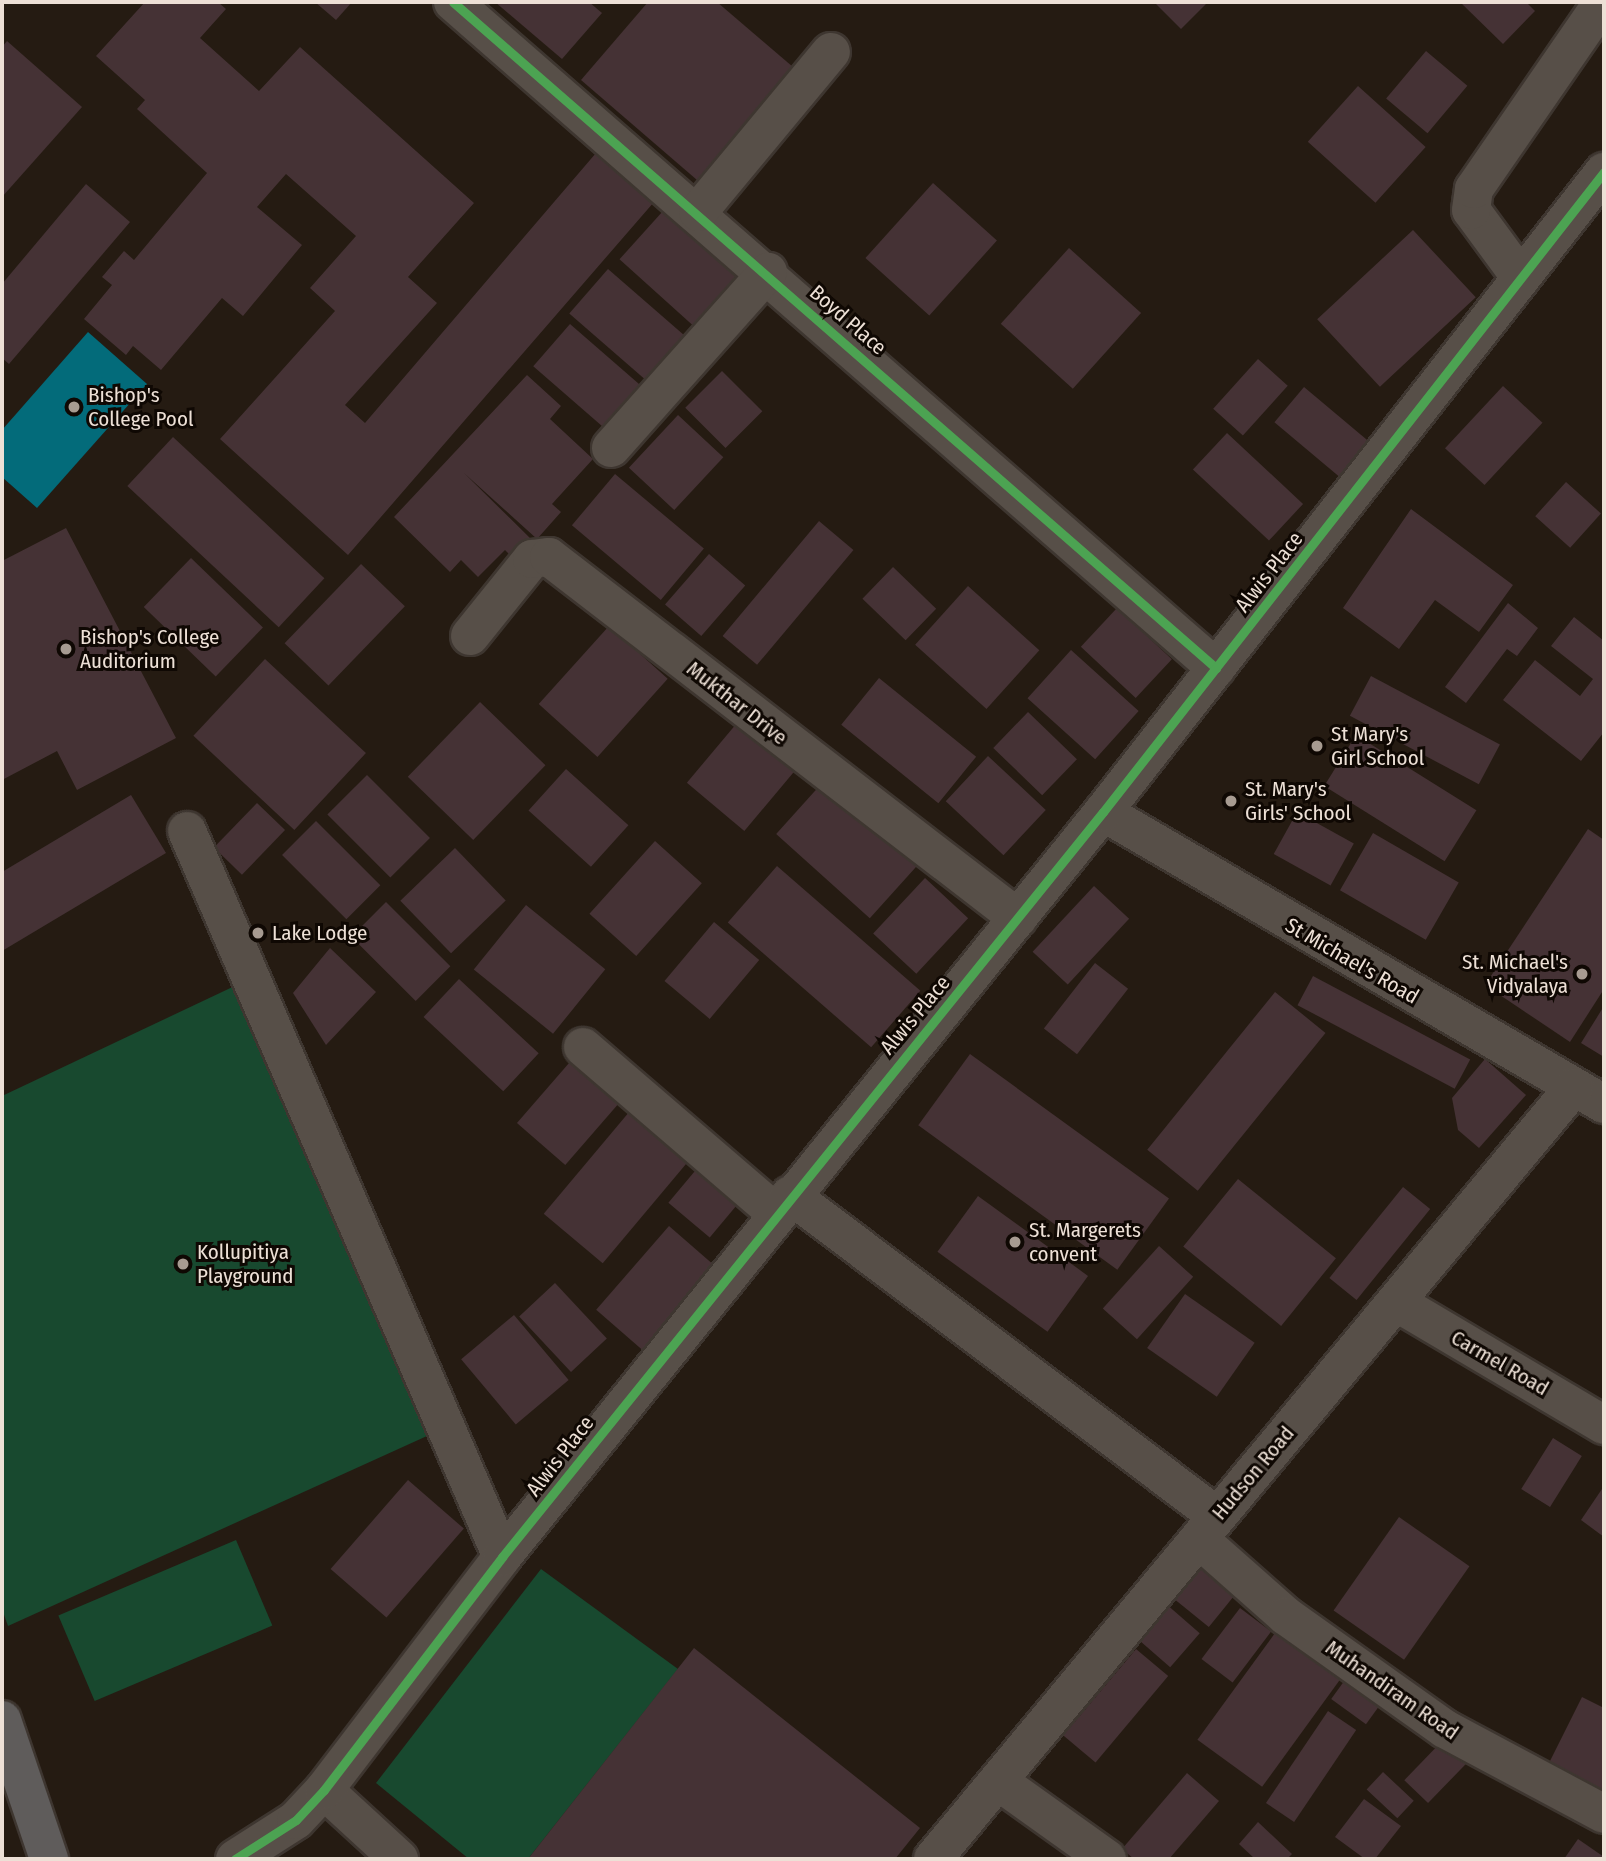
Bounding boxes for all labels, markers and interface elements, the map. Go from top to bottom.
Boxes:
street label: Boyd Place [804,280,892,360]
place label: Bishop's College Pool [88,382,193,432]
marker: Bishop's College Pool [66,399,82,415]
street label: Alwis Place [1230,527,1308,617]
place label: Bishop's College Auditorium [80,624,219,674]
marker: Bishop's College Auditorium [58,641,74,657]
street label: Mukthar Drive [682,656,792,750]
place label: St Mary's Girl School [1331,721,1424,771]
marker: St Mary's Girl School [1309,738,1325,754]
place label: St. Mary's Girls' School [1245,776,1351,826]
marker: St. Mary's Girls' School [1223,793,1239,809]
street label: St Michael's Road [1281,913,1423,1009]
place label: Lake Lodge [272,920,367,946]
marker: Lake Lodge [250,925,266,941]
place label: St. Michael's Vidyalaya [1462,949,1568,999]
marker: St. Michael's Vidyalaya [1574,966,1590,982]
street label: Alwis Place [875,971,955,1059]
place label: St. Margerets convent [1029,1217,1141,1267]
marker: St. Margerets convent [1007,1234,1023,1250]
place label: Kollupitiya Playground [197,1239,293,1289]
marker: Kollupitiya Playground [175,1256,191,1272]
street label: Carmel Road [1447,1325,1553,1401]
street label: Alwis Place [521,1411,599,1501]
street label: Hudson Road [1207,1421,1299,1525]
street label: Muhandiram Road [1321,1635,1463,1745]

